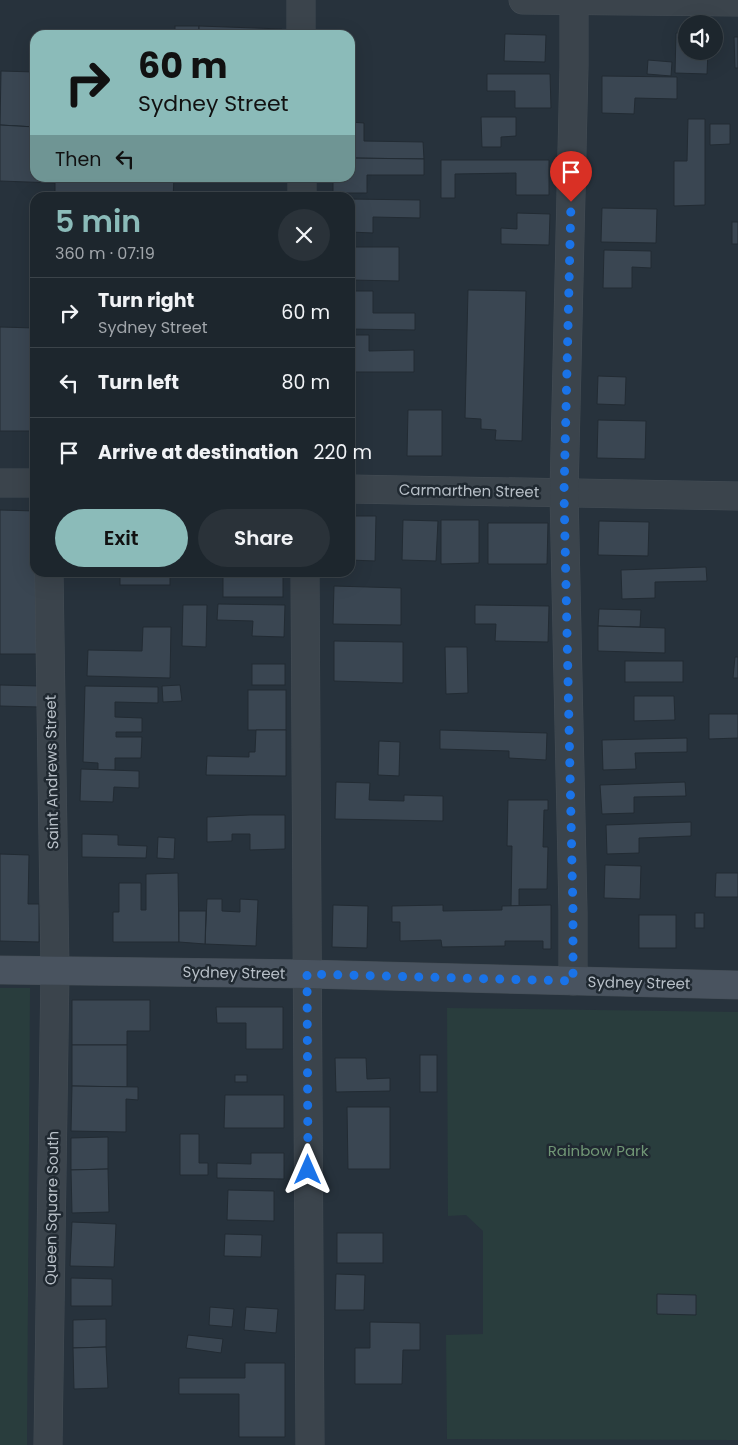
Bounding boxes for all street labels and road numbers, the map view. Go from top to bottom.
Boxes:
street label: Carmarthen Street [399,479,539,502]
street label: Saint Andrews Street [40,695,63,849]
street label: Sydney Street [182,961,286,984]
street label: Sydney Street [587,971,691,994]
street label: Queen Square South [40,1131,63,1285]

